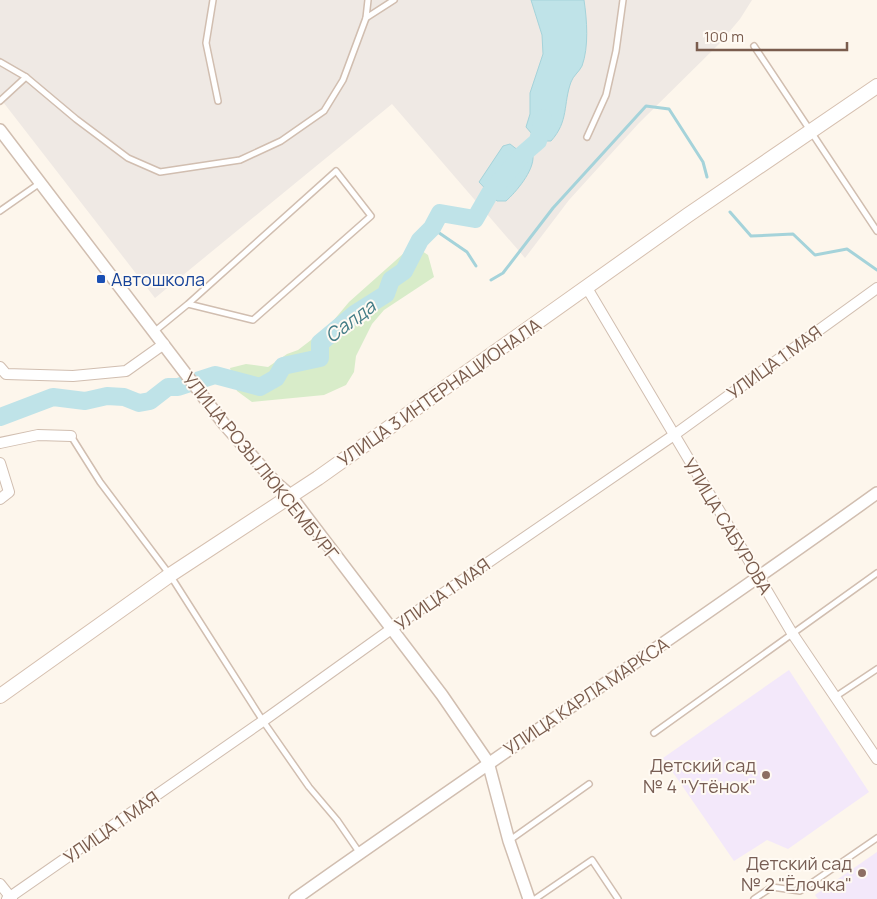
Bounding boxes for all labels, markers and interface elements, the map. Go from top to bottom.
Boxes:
scale bar [697,20,847,52]
text: 100 m [704,26,744,47]
place label: Автошкола [111,267,205,291]
marker: Автошкола [95,273,107,285]
water label: Салда [319,293,382,349]
street label: УЛИЦА 3 ИНТЕРНАЦИОНАЛА [333,312,546,472]
street label: УЛИЦА 1 МАЯ [722,320,826,404]
street label: УЛИЦА РОЗЫ ЛЮКСЕМБУРГ [178,367,345,565]
street label: УЛИЦА САБУРОВА [678,453,779,599]
street label: УЛИЦА 1 МАЯ [390,552,494,636]
street label: УЛИЦА КАРЛА МАРКСА [499,631,674,760]
place label: Детский сад № 4 "Утёнок" [643,753,756,798]
marker: Детский сад № 4 "Утёнок" [760,769,772,781]
street label: УЛИЦА 1 МАЯ [59,785,163,869]
place label: Детский сад № 2 "Ёлочка" [741,851,852,896]
marker: Детский сад № 2 "Ёлочка" [856,867,868,879]

